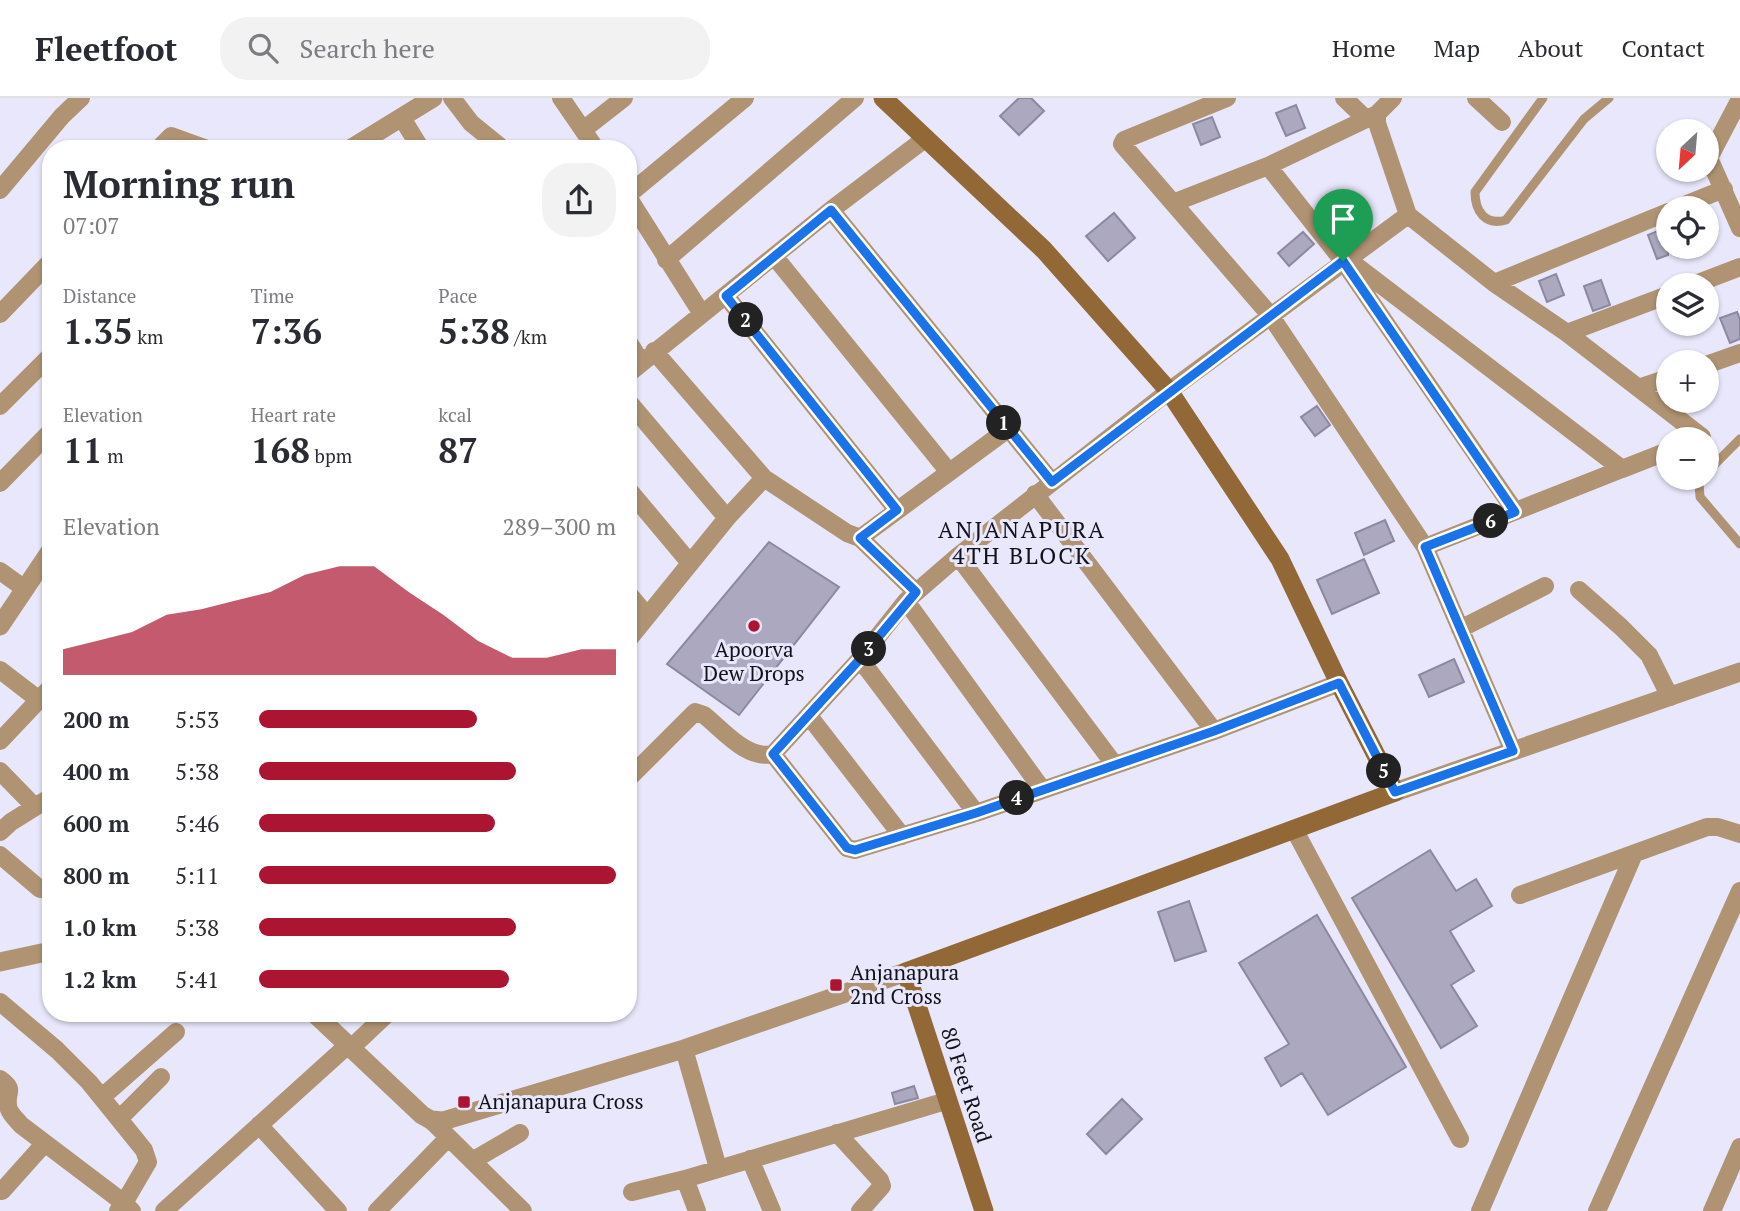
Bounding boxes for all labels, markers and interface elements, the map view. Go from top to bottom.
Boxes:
search box [220,17,710,80]
text: Fleetfoot [35,27,178,70]
icon: search [244,29,282,67]
text: Search here [300,31,435,65]
text: Home [1332,32,1396,64]
text: Map [1434,32,1480,64]
text: About [1518,32,1584,64]
text: Contact [1622,32,1705,64]
north arrow [1656,119,1718,182]
map controls [1656,119,1719,490]
text: Morning run [63,159,295,209]
button: share [542,163,616,237]
pin [1313,189,1373,261]
button: locate [1656,196,1719,259]
icon: arrive [1324,200,1362,238]
text: 07:07 [63,210,120,241]
button: layers [1656,273,1719,336]
text: Distance [63,283,136,308]
text: Time [251,283,294,308]
text: Pace [438,283,477,308]
pin: 2 [728,302,764,338]
text: 2 [740,307,751,332]
text: 1.35 [63,308,133,354]
text: 7:36 [251,308,322,354]
text: 5:38 [438,308,510,354]
text: km [133,324,164,349]
text: /km [510,324,547,349]
button: + [1656,350,1719,413]
text: Elevation [63,402,143,427]
text: Heart rate [251,402,336,427]
text: kcal [438,402,472,427]
pin: 1 [986,406,1021,440]
text: 1 [998,410,1009,435]
text: 11 [63,427,103,473]
text: 168 [251,427,310,473]
text: 87 [438,427,478,473]
button: − [1656,427,1719,490]
text: m [103,443,124,468]
text: bpm [310,443,352,468]
pin: 6 [1474,504,1508,538]
text: 6 [1485,508,1496,533]
text: Elevation [63,511,160,542]
text: 289–300 m [503,511,616,542]
district label: ANJANAPURA 4TH BLOCK [938,514,1106,571]
marker: Apoorva Dew Drops [746,618,762,634]
pin: 3 [852,632,886,666]
place label: Apoorva Dew Drops [703,635,805,687]
text: 3 [863,636,874,661]
text: 200 m [63,704,129,735]
text: 5:53 [175,704,219,735]
pin: 5 [1366,754,1402,788]
text: 400 m [63,756,129,787]
text: 5:38 [175,756,219,787]
text: 5 [1378,758,1389,783]
pin: 4 [1000,780,1034,816]
text: 4 [1011,785,1022,810]
text: 600 m [63,808,129,839]
text: 5:46 [175,808,219,839]
text: 800 m [63,860,129,891]
text: 5:11 [175,860,219,891]
text: 1.0 km [63,912,137,943]
text: 5:38 [175,912,219,943]
place label: Anjanapura 2nd Cross [850,958,960,1010]
text: 1.2 km [63,964,137,995]
text: 5:41 [175,964,219,995]
marker: Anjanapura 2nd Cross [828,977,844,993]
street label: 80 Feet Road [935,1023,999,1146]
place label: Anjanapura Cross [478,1087,644,1115]
marker: Anjanapura Cross [456,1094,472,1110]

